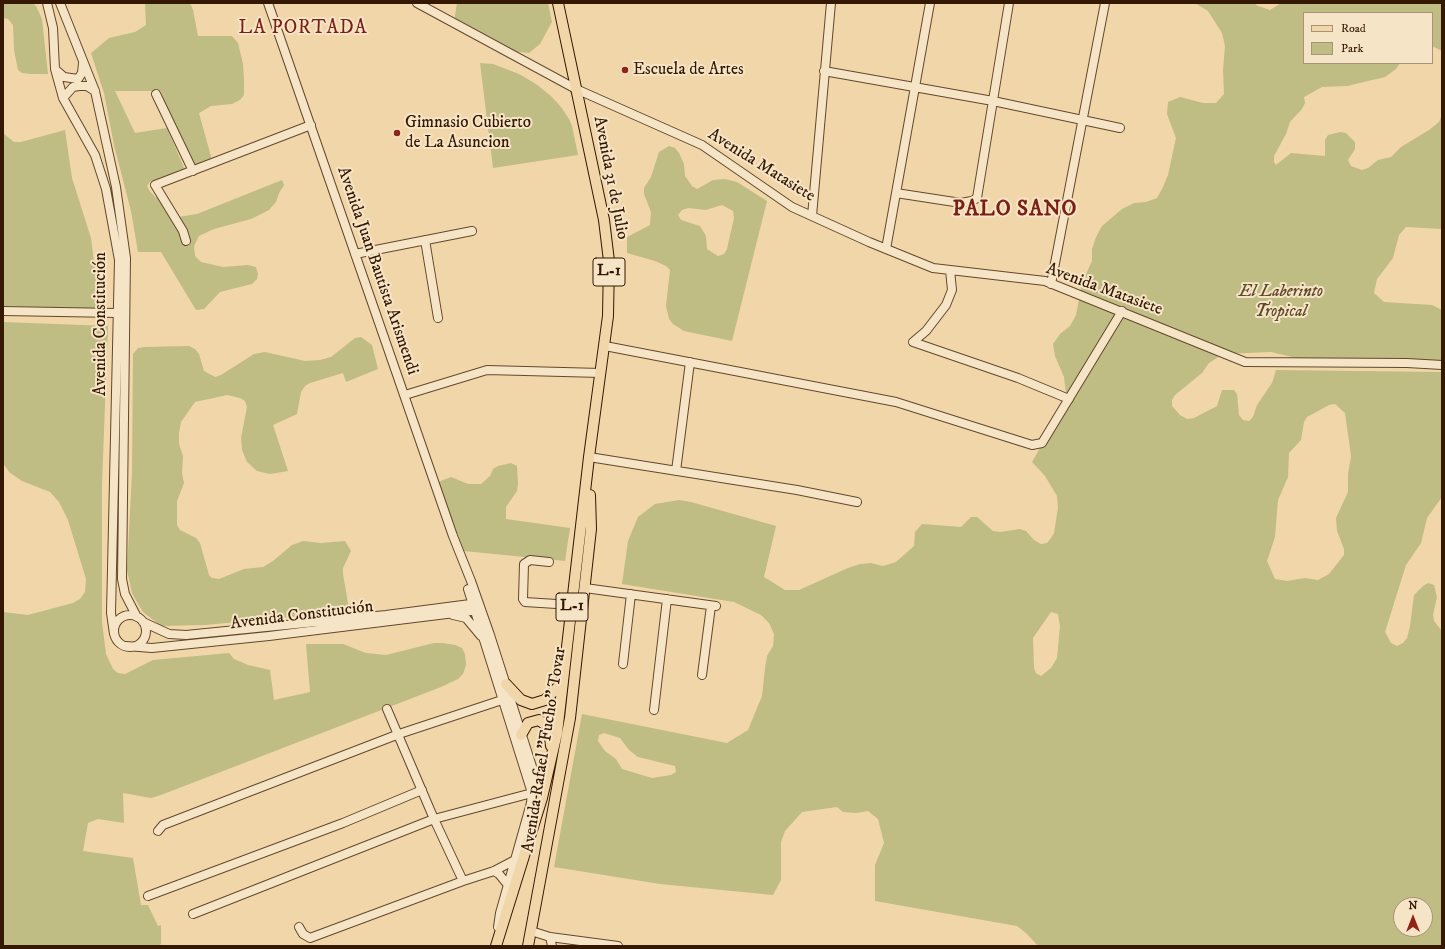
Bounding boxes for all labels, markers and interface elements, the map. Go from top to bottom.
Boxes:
legend [1303,12,1433,64]
district label: LA PORTADA [238,18,368,40]
text: Road [1341,21,1366,36]
text: Park [1341,41,1363,56]
place label: Escuela de Artes [633,60,744,80]
marker: Escuela de Artes [620,65,630,75]
place label: Gimnasio Cubierto de La Asuncion [405,113,531,153]
street label: Avenida 31 de Julio [588,115,632,241]
street label: Avenida Matasiete [704,125,818,207]
marker: Gimnasio Cubierto de La Asuncion [392,128,402,138]
street label: Avenida Juan Bautista Arismendi [332,164,422,378]
district label: PALO SANO [953,198,1077,224]
street label: Avenida Constitución [91,252,111,396]
road number: L-1 [593,258,625,286]
street label: Avenida Matasiete [1043,259,1165,321]
park label: El Laberinto Tropical [1239,282,1323,322]
road number: L-1 [556,593,588,621]
street label: Avenida Constitución [229,597,375,635]
street label: Avenida Rafael "Fucho" Tovar [519,646,571,854]
north arrow [1393,897,1433,937]
text: N [1408,899,1418,913]

